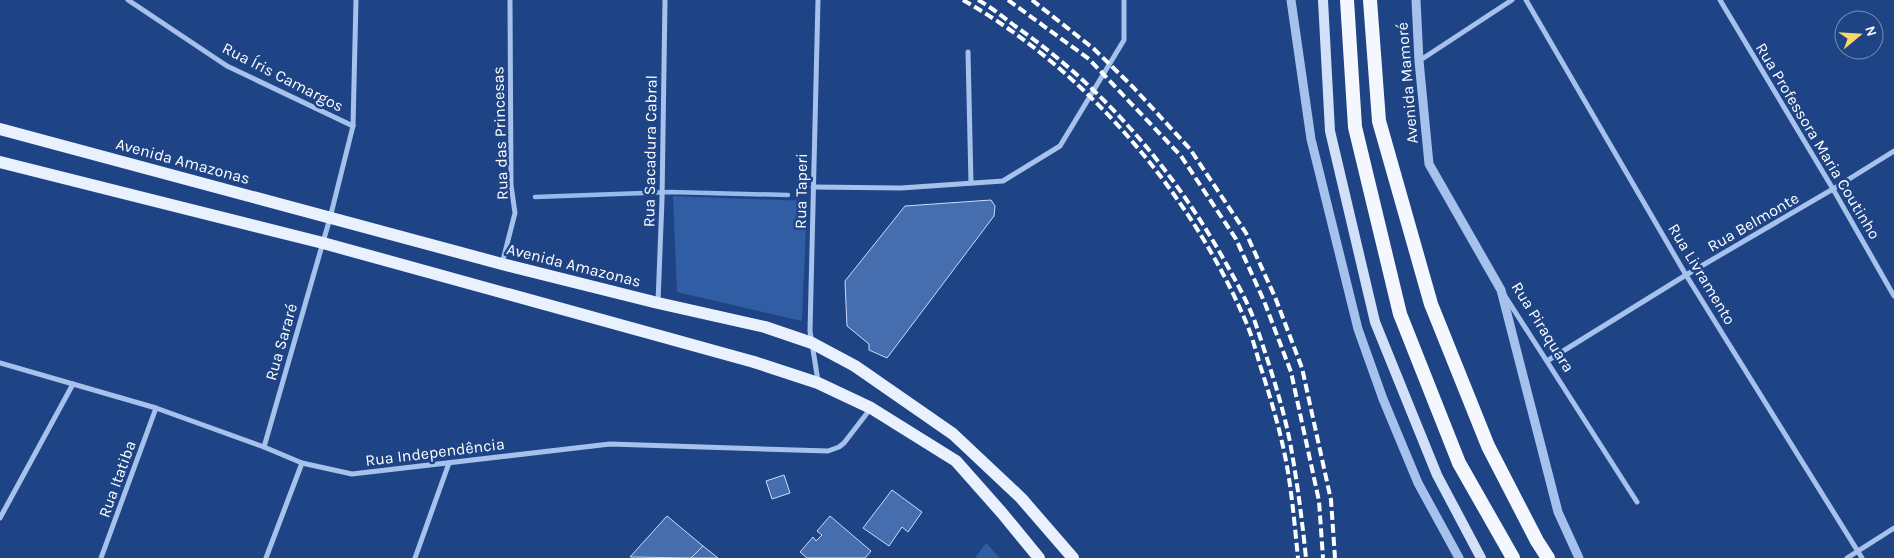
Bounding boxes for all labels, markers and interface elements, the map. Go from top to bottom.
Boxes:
north arrow [1834,10,1884,60]
street label: Avenida Mamoré [1392,22,1422,144]
text: N [1861,24,1881,39]
street label: Rua Íris Camargos [219,38,347,116]
street label: Rua Professora Maria Coutinho [1752,39,1884,243]
street label: Rua das Princesas [488,66,512,200]
street label: Rua Sacadura Cabral [639,75,661,227]
street label: Avenida Amazonas [114,134,252,188]
street label: Rua Taperi [791,153,811,229]
street label: Rua Belmonte [1704,188,1802,256]
street label: Rua Livramento [1664,220,1740,328]
street label: Avenida Amazonas [505,239,643,291]
street label: Rua Piraquara [1508,278,1578,376]
street label: Rua Sararé [261,301,301,383]
street label: Rua Independência [364,434,506,470]
street label: Rua Itatiba [94,438,140,520]

